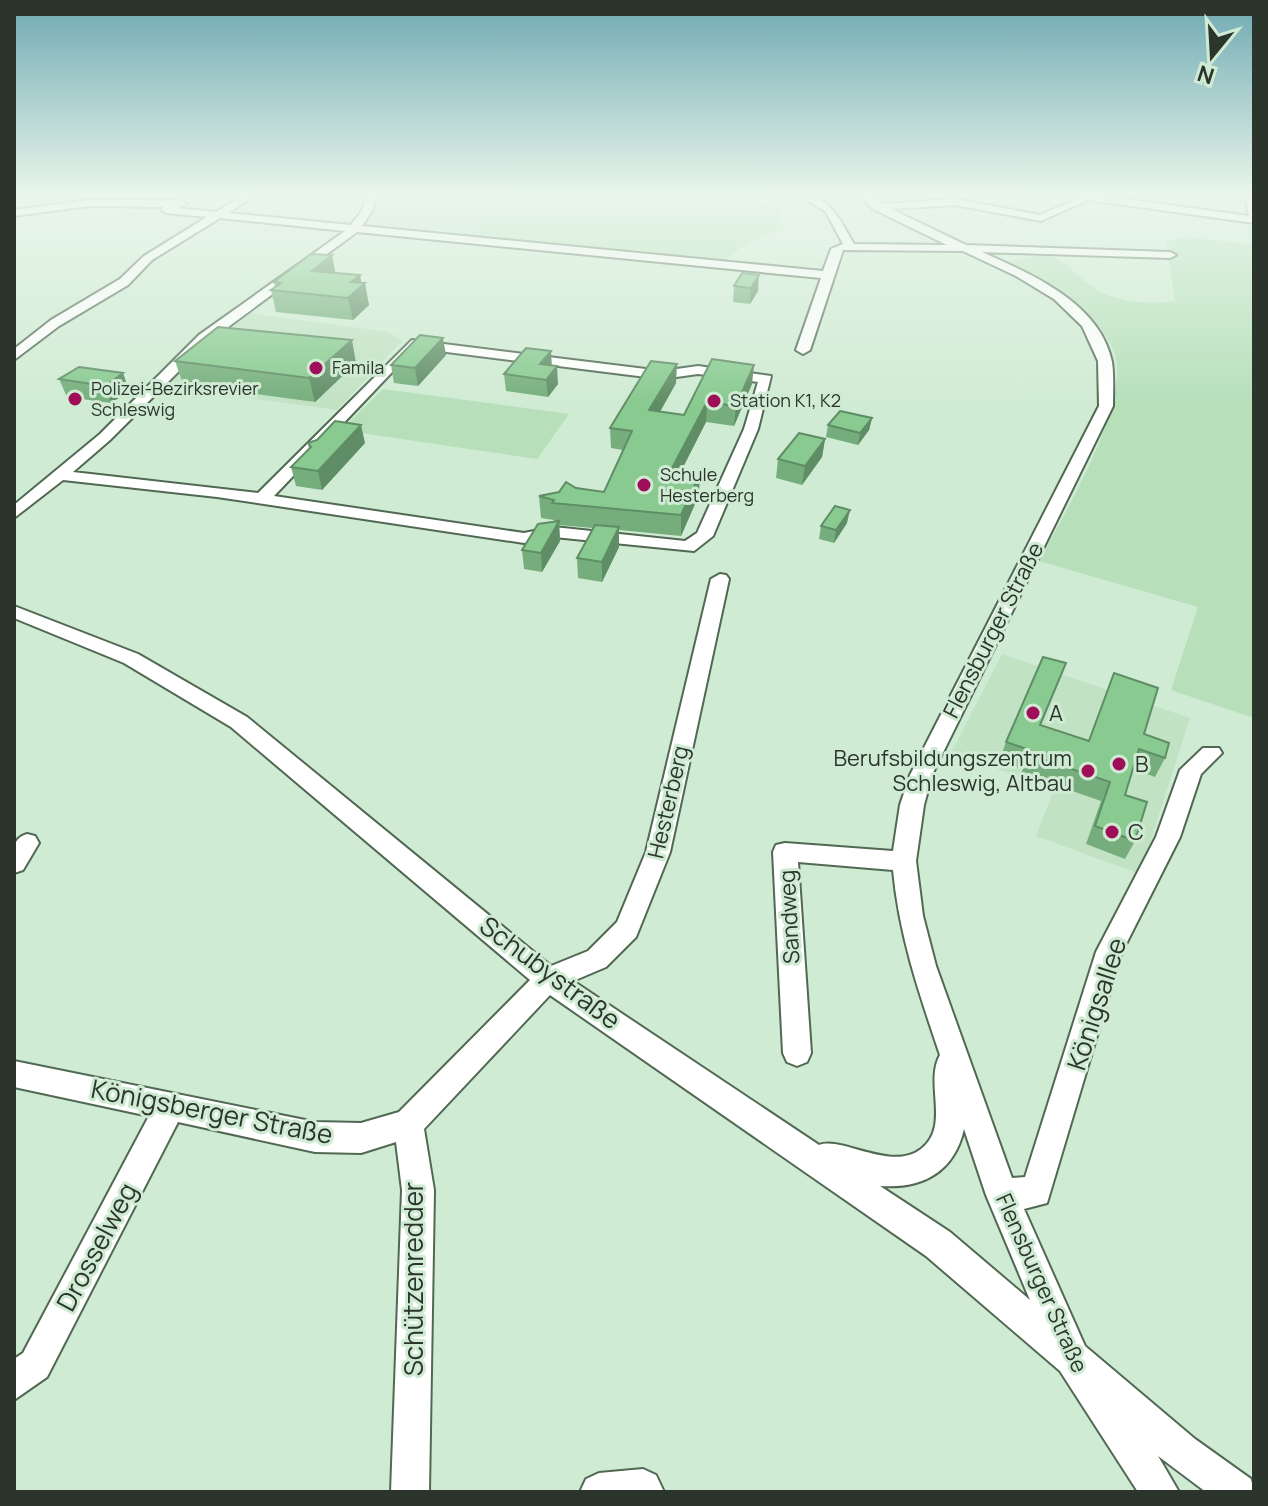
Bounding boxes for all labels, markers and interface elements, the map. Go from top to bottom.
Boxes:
north arrow [1172,16,1252,96]
text: N [1194,58,1218,92]
place label: Famila [332,355,384,379]
marker: Famila [307,359,325,377]
place label: Polizei-Bezirksrevier Schleswig [91,376,259,421]
place label: Station K1, K2 [730,388,841,412]
marker: Polizei-Bezirksrevier Schleswig [66,390,84,408]
marker: Station K1, K2 [705,392,723,410]
place label: Schule Hesterberg [660,462,754,507]
marker: Schule Hesterberg [635,476,653,494]
street label: Flensburger Straße [936,537,1050,723]
place label: A [1049,698,1063,728]
marker: A [1024,704,1042,722]
street label: Hesterberg [640,743,696,861]
place label: Berufsbildungszentrum Schleswig, Altbau [833,743,1072,798]
place label: B [1135,749,1149,779]
marker: B [1110,755,1128,773]
marker: Berufsbildungszentrum Schleswig, Altbau [1079,762,1097,780]
place label: C [1128,817,1144,847]
marker: C [1103,823,1121,841]
street label: Sandweg [772,869,806,965]
street label: Schubystraße [473,907,628,1037]
street label: Königsallee [1058,933,1134,1075]
street label: Königsberger Straße [88,1070,336,1152]
street label: Drosselweg [47,1176,145,1317]
street label: Schützenredder [395,1182,431,1376]
street label: Flensburger Straße [989,1189,1095,1378]

